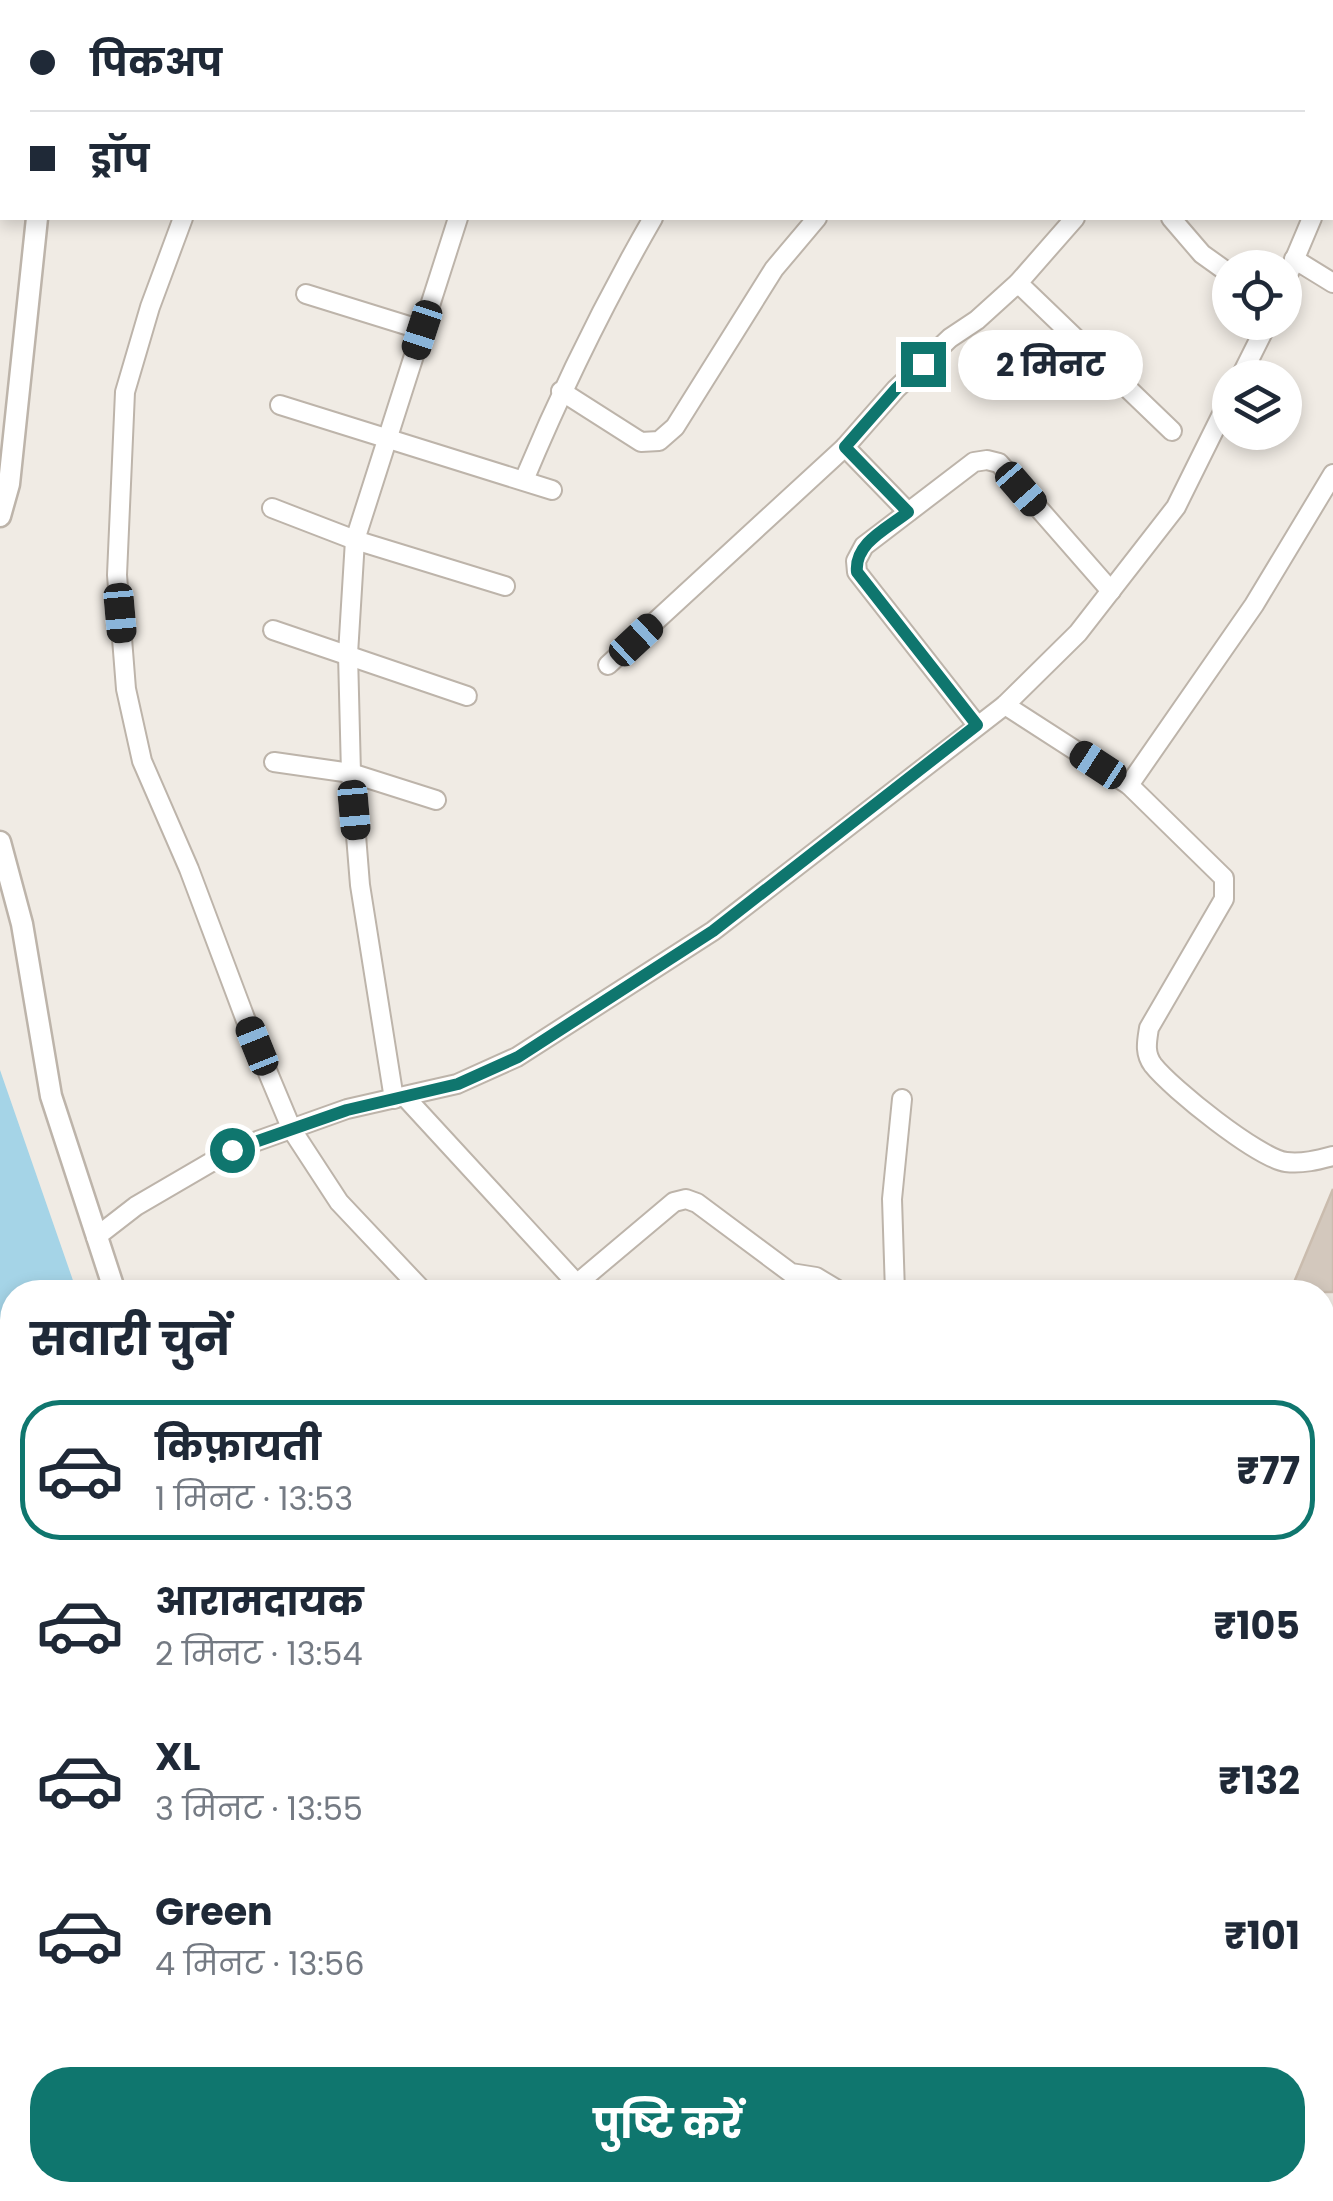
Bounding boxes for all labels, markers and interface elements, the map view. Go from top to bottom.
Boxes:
text: पिकअप [90,36,222,89]
text: ड्रॉप [90,132,149,185]
map controls [1212,250,1302,450]
button: locate [1212,250,1302,340]
car [398,297,446,363]
callout: 2 मिनट [958,329,1143,399]
route end [901,342,946,387]
text: 2 मिनट [996,342,1105,387]
button: layers [1212,360,1302,450]
car [990,457,1052,521]
car [102,582,138,644]
car [604,609,668,671]
car [1065,736,1131,794]
car [336,779,372,841]
car [232,1013,282,1079]
route start [210,1128,255,1173]
text: सवारी चुनें [30,1308,230,1371]
text: किफ़ायती [155,1420,321,1473]
icon: car [35,1425,125,1515]
text: ₹77 [1237,1444,1300,1497]
text: 1 मिनट · 13:53 [155,1476,353,1521]
text: आरामदायक [155,1575,364,1628]
icon: car [35,1580,125,1670]
text: ₹105 [1214,1599,1300,1652]
text: 2 मिनट · 13:54 [155,1631,363,1676]
text: XL [155,1730,200,1783]
icon: car [35,1735,125,1825]
text: ₹132 [1218,1754,1300,1807]
text: 3 मिनट · 13:55 [155,1786,363,1831]
text: Green [155,1885,273,1938]
icon: car [35,1890,125,1980]
text: ₹101 [1224,1909,1300,1962]
text: 4 मिनट · 13:56 [155,1941,364,1986]
button: पुष्टि करें [30,2067,1305,2182]

